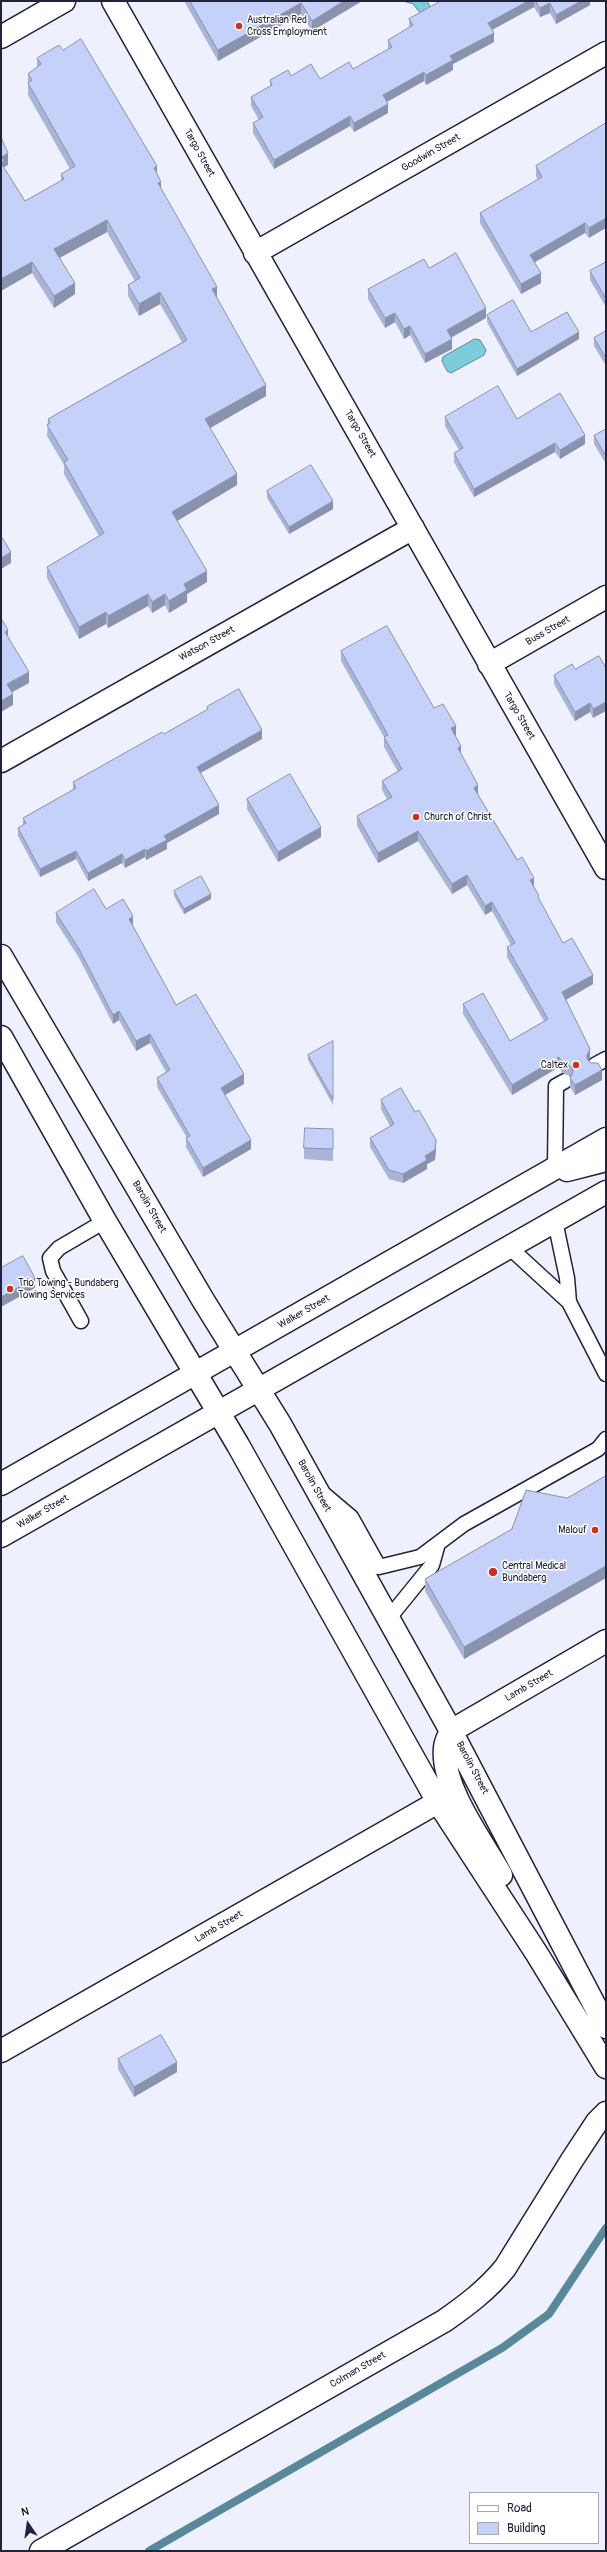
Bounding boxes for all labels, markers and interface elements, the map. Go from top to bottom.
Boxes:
place label: Australian Red Cross Employment [247,14,327,38]
marker: Australian Red Cross Employment [234,21,244,31]
street label: Targo Street [181,127,217,179]
street label: Goodwin Street [400,131,462,175]
street label: Targo Street [342,408,378,460]
street label: Buss Street [524,614,572,648]
street label: Watson Street [177,624,237,664]
street label: Targo Street [501,690,537,742]
place label: Church of Christ [424,811,492,823]
marker: Church of Christ [411,812,421,822]
place label: Caltex [541,1059,568,1071]
marker: Caltex [571,1060,581,1070]
street label: Barolin Street [129,1179,169,1235]
place label: Trio Towing - Bundaberg Towing Services [18,1277,119,1300]
marker: Trio Towing - Bundaberg Towing Services [5,1284,15,1294]
street label: Walker Street [276,1292,332,1332]
street label: Barolin Street [295,1458,333,1514]
street label: Walker Street [15,1492,71,1532]
place label: Malouf [558,1524,587,1536]
marker: Malouf [590,1525,600,1535]
place label: Central Medical Bundaberg [502,1560,566,1584]
marker: Central Medical Bundaberg [487,1566,499,1578]
street label: Lamb Street [503,1667,555,1705]
street label: Barolin Street [453,1740,491,1796]
street label: Lamb Street [193,1908,245,1946]
street label: Colman Street [328,2349,388,2391]
legend [469,2492,599,2544]
text: Road [507,2501,532,2516]
north arrow [8,2504,48,2544]
text: N [20,2505,30,2519]
text: Building [507,2521,546,2536]

